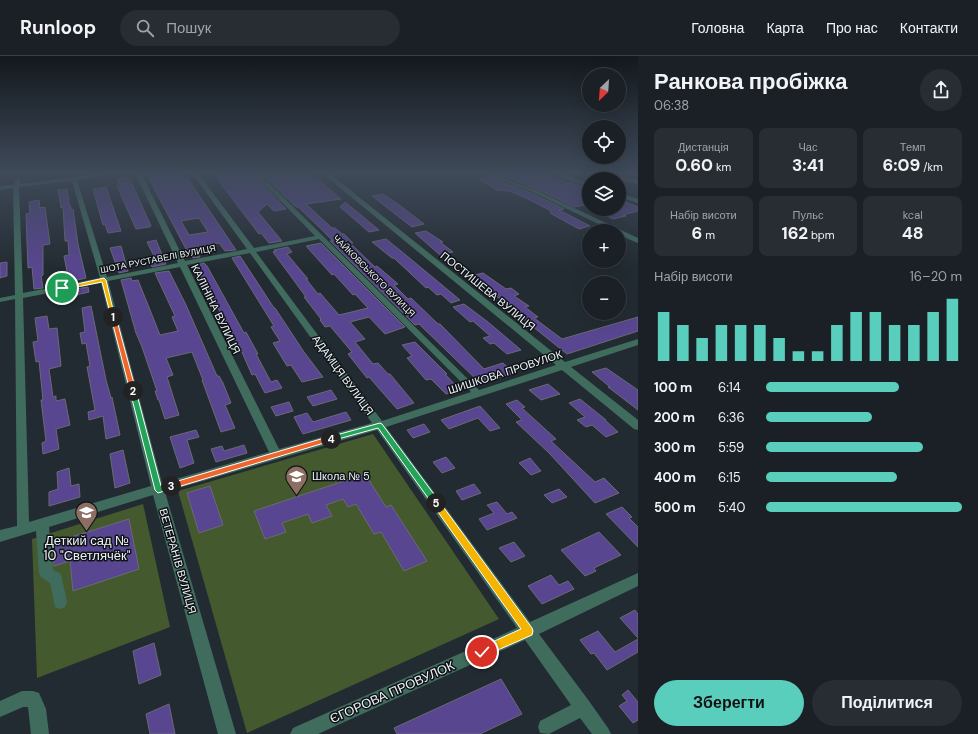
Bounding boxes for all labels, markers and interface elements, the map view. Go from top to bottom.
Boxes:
search box [120,10,400,46]
text: Runloop [20,15,96,40]
icon: search [134,17,156,39]
text: Пошук [166,18,211,38]
text: Головна [691,19,744,37]
text: Карта [766,19,804,37]
text: Про нас [826,19,878,37]
text: Контакти [900,19,958,37]
text: Ранкова пробіжка [654,67,847,96]
north arrow [582,68,626,112]
map controls [582,68,626,320]
button: share [920,69,962,111]
text: 06:38 [654,97,689,114]
button: locate [582,120,626,164]
text: Дистанція [678,140,729,154]
text: Час [799,140,817,154]
text: Темп [900,140,926,154]
text: 0.60 [675,154,713,176]
text: 3:41 [792,154,824,176]
text: 6:09 [882,154,920,176]
text: km [713,160,731,174]
text: /km [920,160,943,174]
button: layers [582,172,626,216]
text: Набір висоти [670,208,737,222]
text: Пульс [793,208,823,222]
text: kcal [903,208,923,222]
text: 6 [692,222,702,244]
text: 162 [781,222,808,244]
text: 48 [902,222,924,244]
button: + [582,224,626,268]
text: m [702,228,715,242]
text: bpm [808,228,835,242]
street label: ЧАЙКОВСЬКОГО ВУЛИЦЯ [330,232,418,320]
street label: ШОТА РУСТАВЕЛІ ВУЛИЦЯ [99,242,217,276]
street label: ПОСТИШЕВА ВУЛИЦЯ [438,248,538,334]
street label: КАЛІНІНА ВУЛИЦЯ [188,262,244,356]
text: Набір висоти [654,268,733,285]
text: 16–20 m [910,268,962,285]
pin [45,271,79,305]
button: − [582,276,626,320]
icon: arrive [51,277,73,299]
pin: 1 [103,307,123,327]
text: 1 [111,310,115,324]
street label: АДАМЦЯ ВУЛИЦЯ [309,332,377,418]
street label: ШИШКОВА ПРОВУЛОК [446,347,565,397]
text: 100 m [654,379,692,396]
text: 6:14 [718,379,741,396]
pin: 2 [123,381,143,401]
text: 2 [130,384,136,398]
text: 200 m [654,409,695,426]
text: 6:36 [718,409,745,426]
pin: 4 [321,429,341,449]
text: 4 [327,432,335,446]
text: 300 m [654,439,695,456]
text: 5:59 [718,439,744,456]
school or university icon: Школа № 5 [284,463,310,496]
place label: Школа № 5 [312,469,370,483]
text: 400 m [654,469,696,486]
text: 6:15 [718,469,741,486]
pin: 3 [161,476,181,496]
text: 3 [168,479,174,493]
pin: 5 [426,493,446,513]
text: 5 [433,496,439,510]
school or university icon: Деткий сад № 10 "Светлячёк" [74,499,100,532]
text: 500 m [654,499,696,516]
text: 5:40 [718,499,745,516]
street label: ВЕТЕРАНІВ ВУЛИЦЯ [156,507,200,615]
place label: Деткий сад № 10 "Светлячёк" [44,532,131,564]
pin [465,635,499,669]
icon: check [471,641,493,663]
street label: ЄГОРОВА ПРОВУЛОК [327,657,457,727]
button: Зберегти [654,680,804,726]
button: Поділитися [812,680,962,726]

